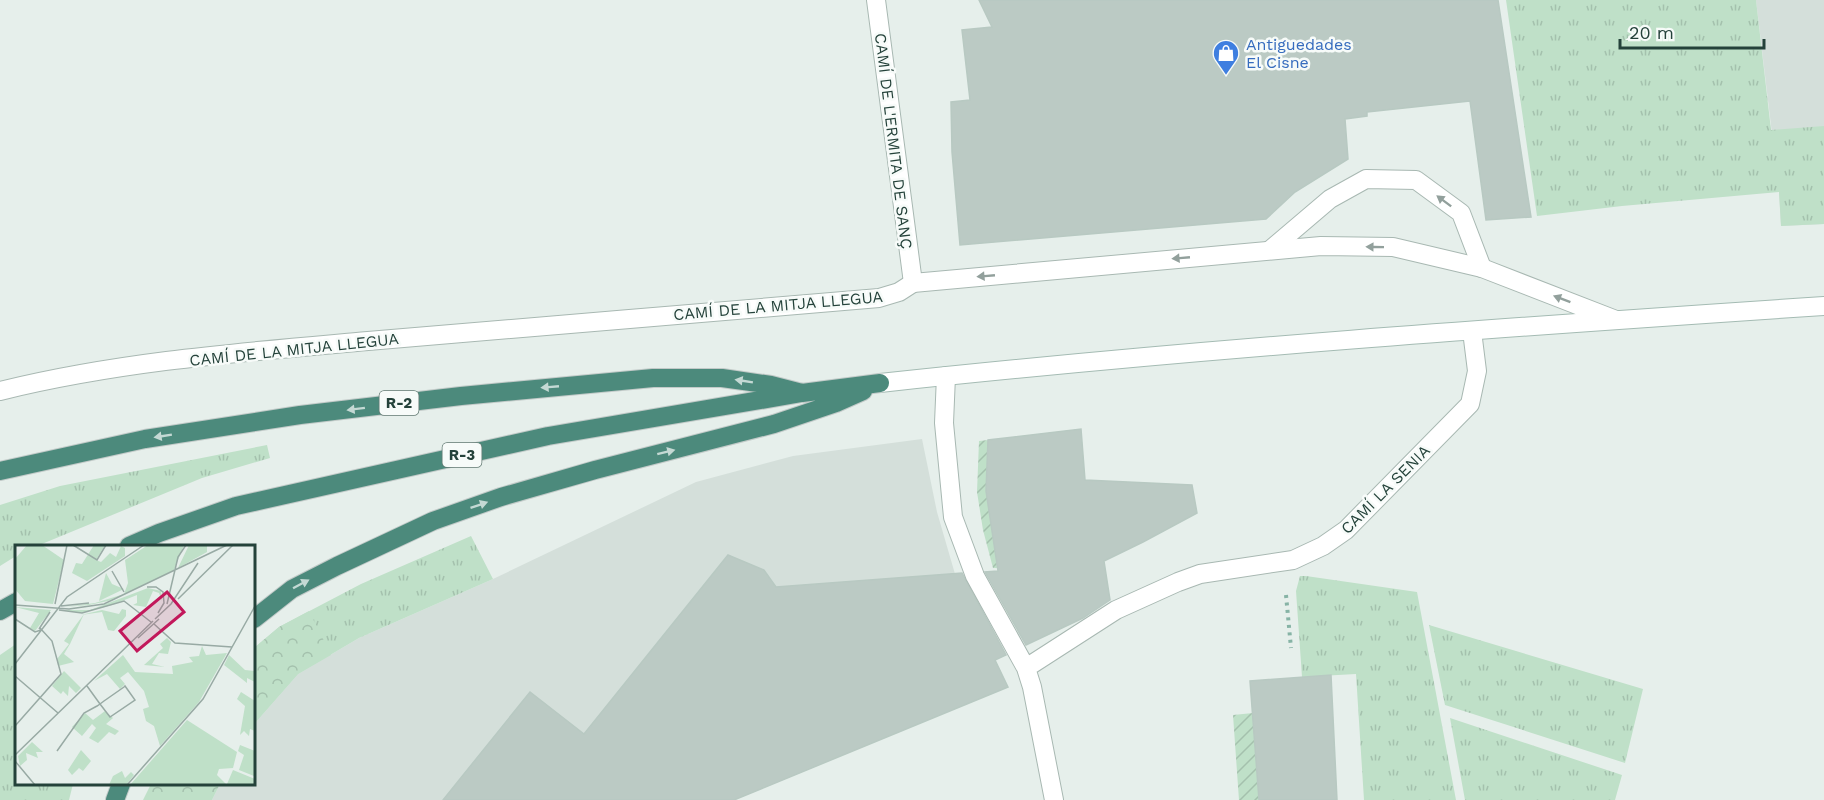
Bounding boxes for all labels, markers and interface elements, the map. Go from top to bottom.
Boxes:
scale bar [1620,12,1764,50]
text: 20 m [1629,22,1674,43]
street label: CAMÍ DE L'ERMITA DE SANÇ [871,32,916,250]
place label: Antiguedades El Cisne [1246,35,1352,72]
shop icon: Antiguedades El Cisne [1211,38,1241,76]
one-way arrow [1437,195,1453,207]
one-way arrow [1365,242,1384,252]
one-way arrow [1171,253,1190,263]
one-way arrow [977,271,996,281]
street label: CAMÍ DE LA MITJA LLEGUA [672,287,884,324]
one-way arrow [1553,294,1571,303]
street label: CAMÍ DE LA MITJA LLEGUA [188,329,400,370]
one-way arrow [735,377,754,386]
one-way arrow [540,382,559,392]
road number: R-2 [380,391,418,415]
one-way arrow [346,404,365,413]
one-way arrow [153,432,172,441]
street label: CAMÍ LA SENIA [1337,441,1434,538]
road number: R-3 [442,443,482,467]
one-way arrow [657,446,675,456]
one-way arrow [470,500,488,510]
inset map [15,545,255,785]
one-way arrow [292,580,310,590]

